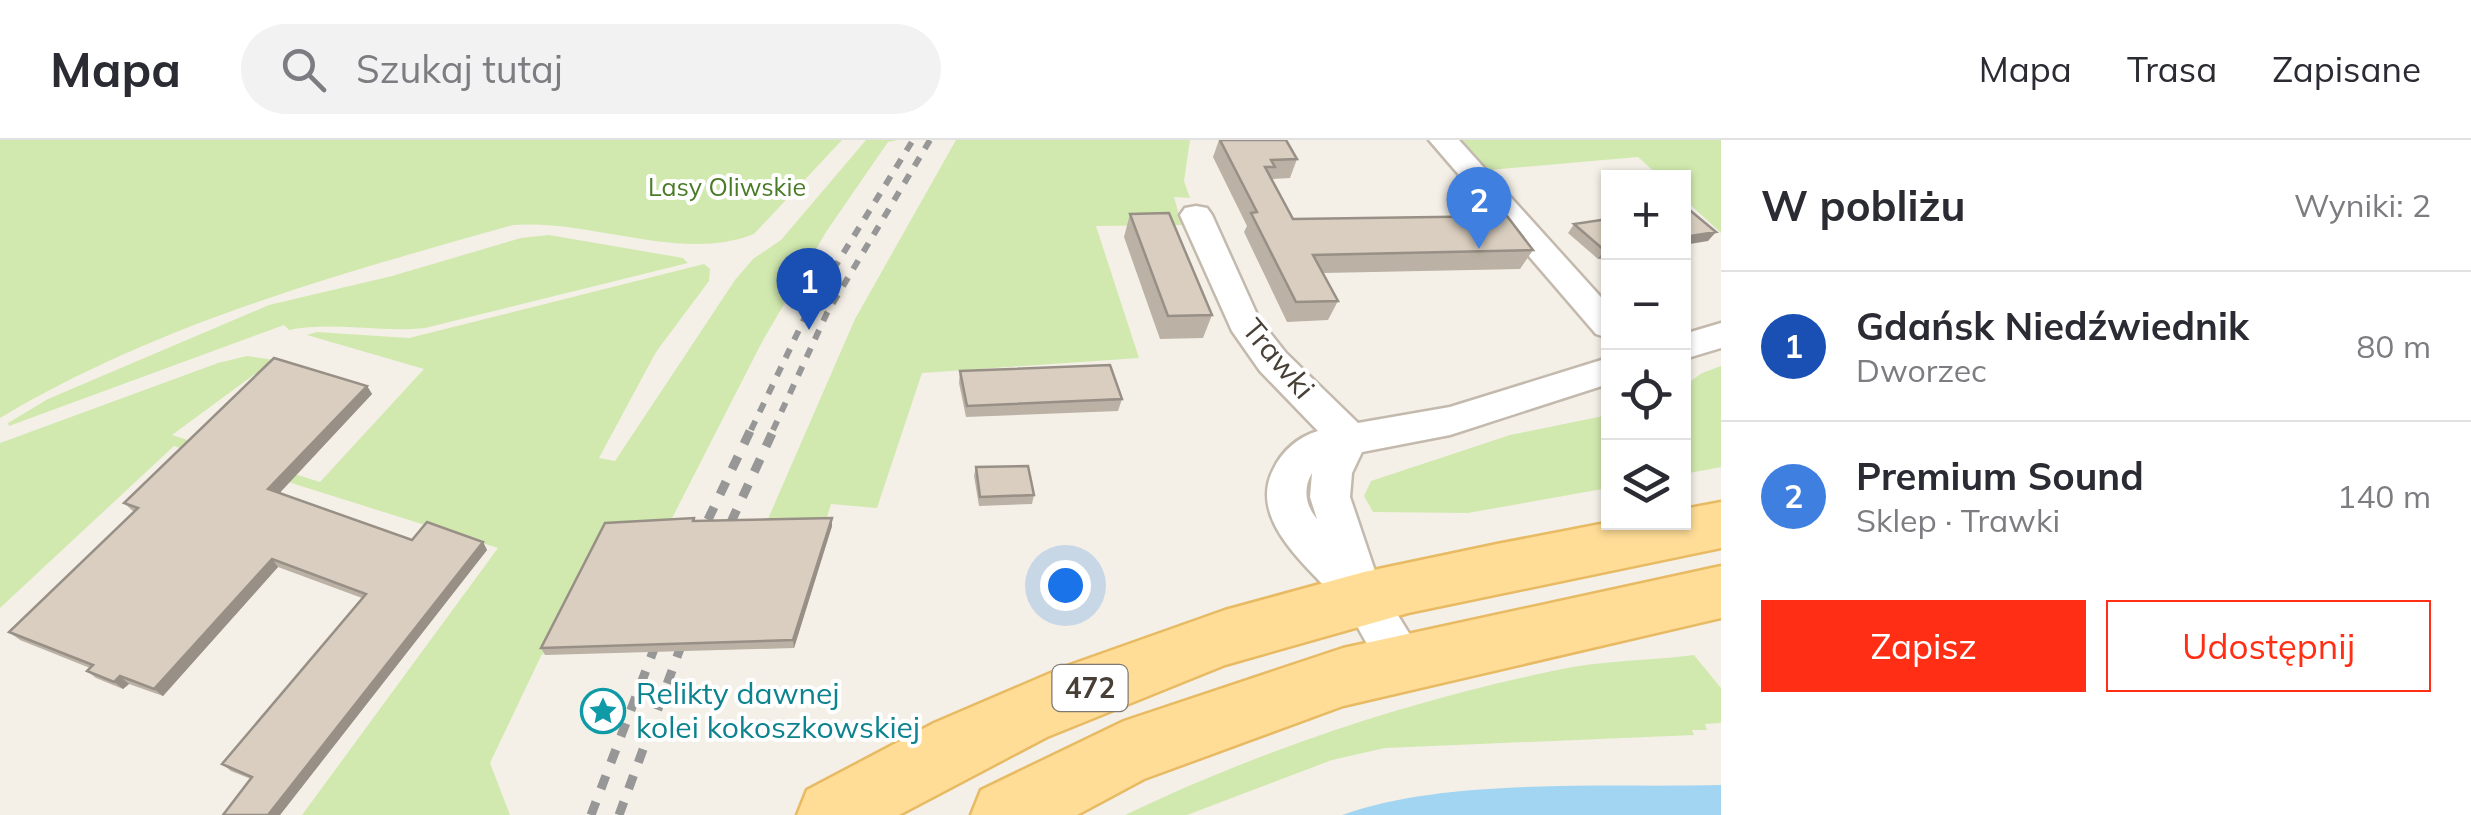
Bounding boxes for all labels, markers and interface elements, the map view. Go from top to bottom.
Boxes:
search box [241,24,941,114]
text: Mapa [50,39,181,99]
icon: search [276,42,331,97]
text: Szukaj tutaj [356,45,563,93]
text: Mapa [1979,47,2072,91]
text: Trasa [2127,47,2217,91]
text: Zapisane [2272,47,2421,91]
pin: 2 [1446,167,1512,249]
map controls [1601,170,1691,530]
button: + [1601,170,1691,260]
park label: Lasy Oliwskie [648,171,806,202]
text: W pobliżu [1761,179,1966,232]
text: Wyniki: 2 [2294,185,2431,225]
pin: 1 [776,248,842,330]
button: − [1601,260,1691,350]
text: Gdańsk Niedźwiednik [1856,302,2249,350]
street label: Trawki [1234,310,1323,406]
text: 1 [1784,326,1803,366]
text: 80 m [2356,326,2431,366]
button: locate [1601,350,1691,440]
text: Dworzec [1856,350,1987,390]
button: layers [1601,440,1691,530]
text: Premium Sound [1856,452,2144,500]
text: 2 [1784,476,1803,516]
text: 140 m [2337,476,2431,516]
text: Sklep · Trawki [1856,500,2060,540]
your location [1040,560,1091,611]
button: Zapisz [1761,600,2086,692]
button: Udostępnij [2106,600,2431,692]
road number: 472 [1052,665,1128,711]
place label: Relikty dawnej kolei kokoszkowskiej [636,674,920,746]
place icon: Relikty dawnej kolei kokoszkowskiej [580,688,626,734]

